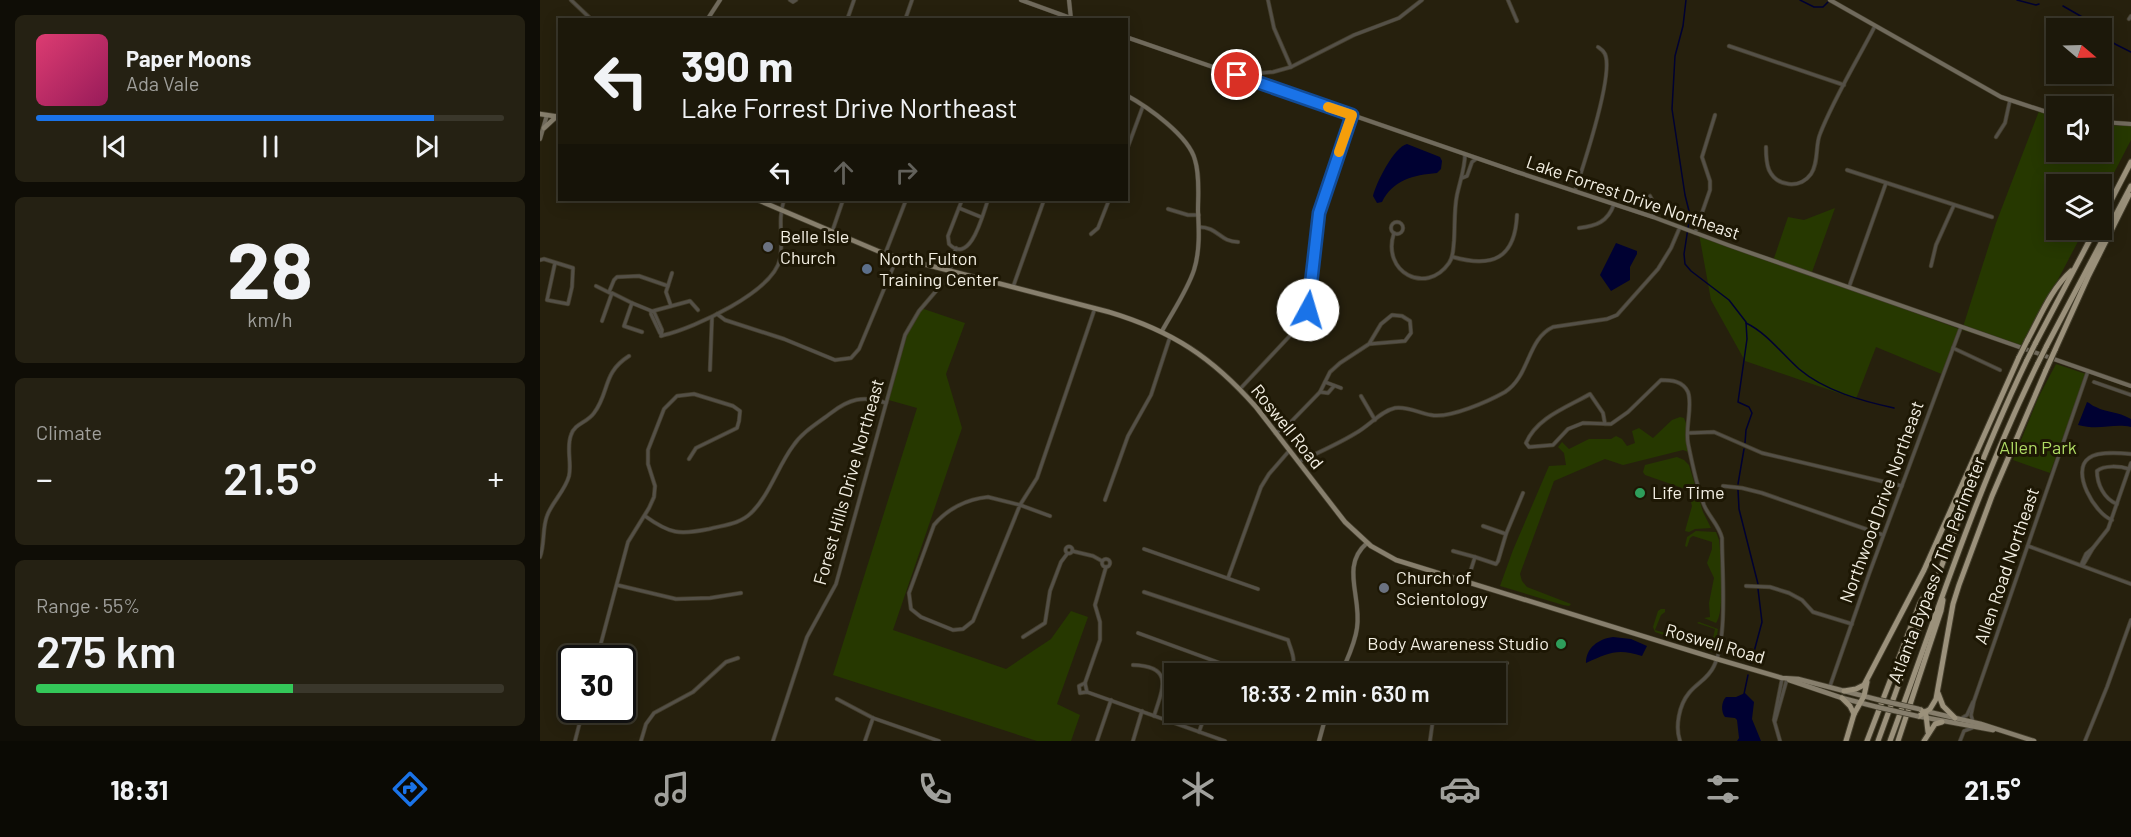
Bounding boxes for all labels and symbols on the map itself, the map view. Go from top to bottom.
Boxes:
north arrow [2046,18,2112,84]
pin [1211,49,1262,100]
street label: Lake Forrest Drive Northeast [1524,150,1743,244]
place label: Belle Isle Church [780,225,849,268]
marker: Belle Isle Church [761,240,775,254]
place label: North Fulton Training Center [879,247,999,290]
marker: North Fulton Training Center [860,262,874,276]
position arrow [1276,278,1340,342]
street label: Forest Hills Drive Northeast [808,376,888,587]
street label: Roswell Road [1247,379,1329,473]
street label: Northwood Drive Northeast [1834,398,1928,606]
park label: Allen Park [1999,436,2077,458]
street label: Atlanta Bypass / The Perimeter [1883,453,1990,686]
place label: Life Time [1652,481,1725,503]
street label: Allen Road Northeast [1969,484,2043,647]
marker: Life Time [1633,486,1647,500]
place label: Church of Scientology [1396,566,1488,609]
marker: Church of Scientology [1377,581,1391,595]
street label: Roswell Road [1663,618,1768,668]
place label: Body Awareness Studio [1367,632,1549,654]
marker: Body Awareness Studio [1554,637,1568,651]
speed limit sign: 30 [558,645,636,723]

